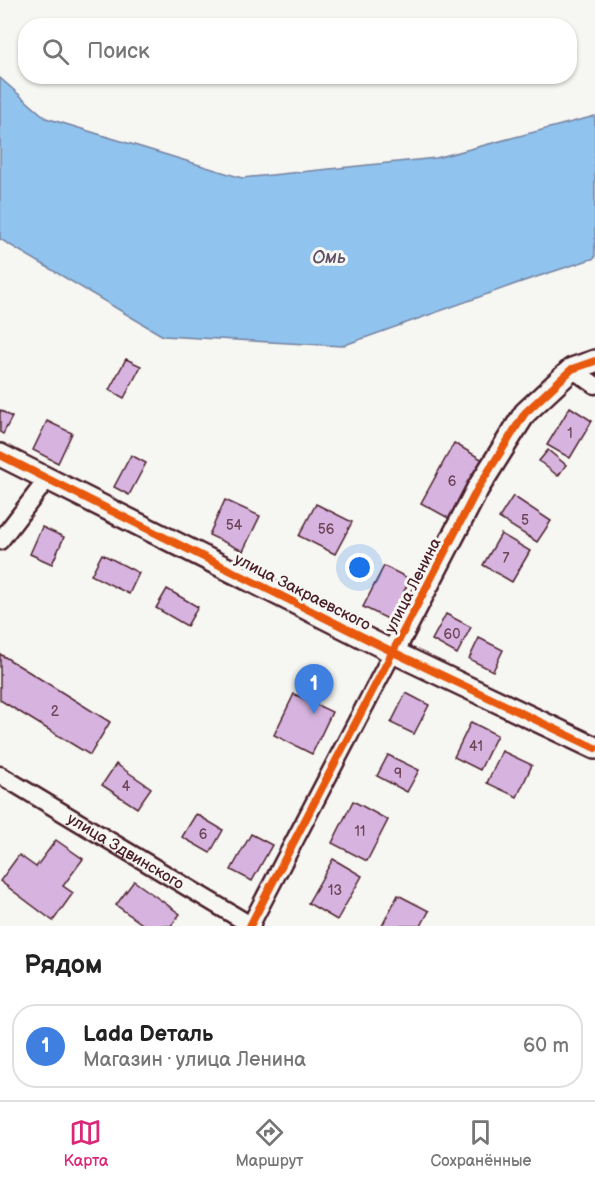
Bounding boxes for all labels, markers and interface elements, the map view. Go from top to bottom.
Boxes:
search box [18,18,577,84]
icon: search [39,35,72,68]
text: Поиск [87,38,150,65]
water label: Омь [312,247,346,268]
house number: 1 [567,425,573,442]
house number: 6 [448,473,457,490]
house number: 5 [521,512,529,529]
house number: 54 [226,517,243,534]
house number: 56 [318,521,335,538]
street label: улица Ленина [381,534,446,636]
street label: улица Закраевского [231,550,374,635]
house number: 7 [503,550,510,567]
your location [345,553,374,582]
house number: 60 [444,626,460,643]
pin: 1 [294,664,334,714]
house number: 2 [51,703,60,720]
house number: 41 [469,738,483,755]
house number: 9 [394,765,402,782]
house number: 4 [122,778,131,795]
street label: улица Здвинского [63,810,187,894]
house number: 11 [355,823,365,840]
house number: 6 [199,826,208,843]
house number: 13 [328,882,342,899]
text: Рядом [24,950,102,981]
text: Lada Dеталь [83,1021,213,1048]
text: 1 [41,1034,50,1058]
text: 60 m [523,1034,569,1058]
text: Магазин · улица Ленина [83,1048,306,1072]
tab: Карта [63,1116,109,1171]
tab: Маршрут [235,1116,303,1171]
tab: Сохранённые [430,1116,532,1171]

